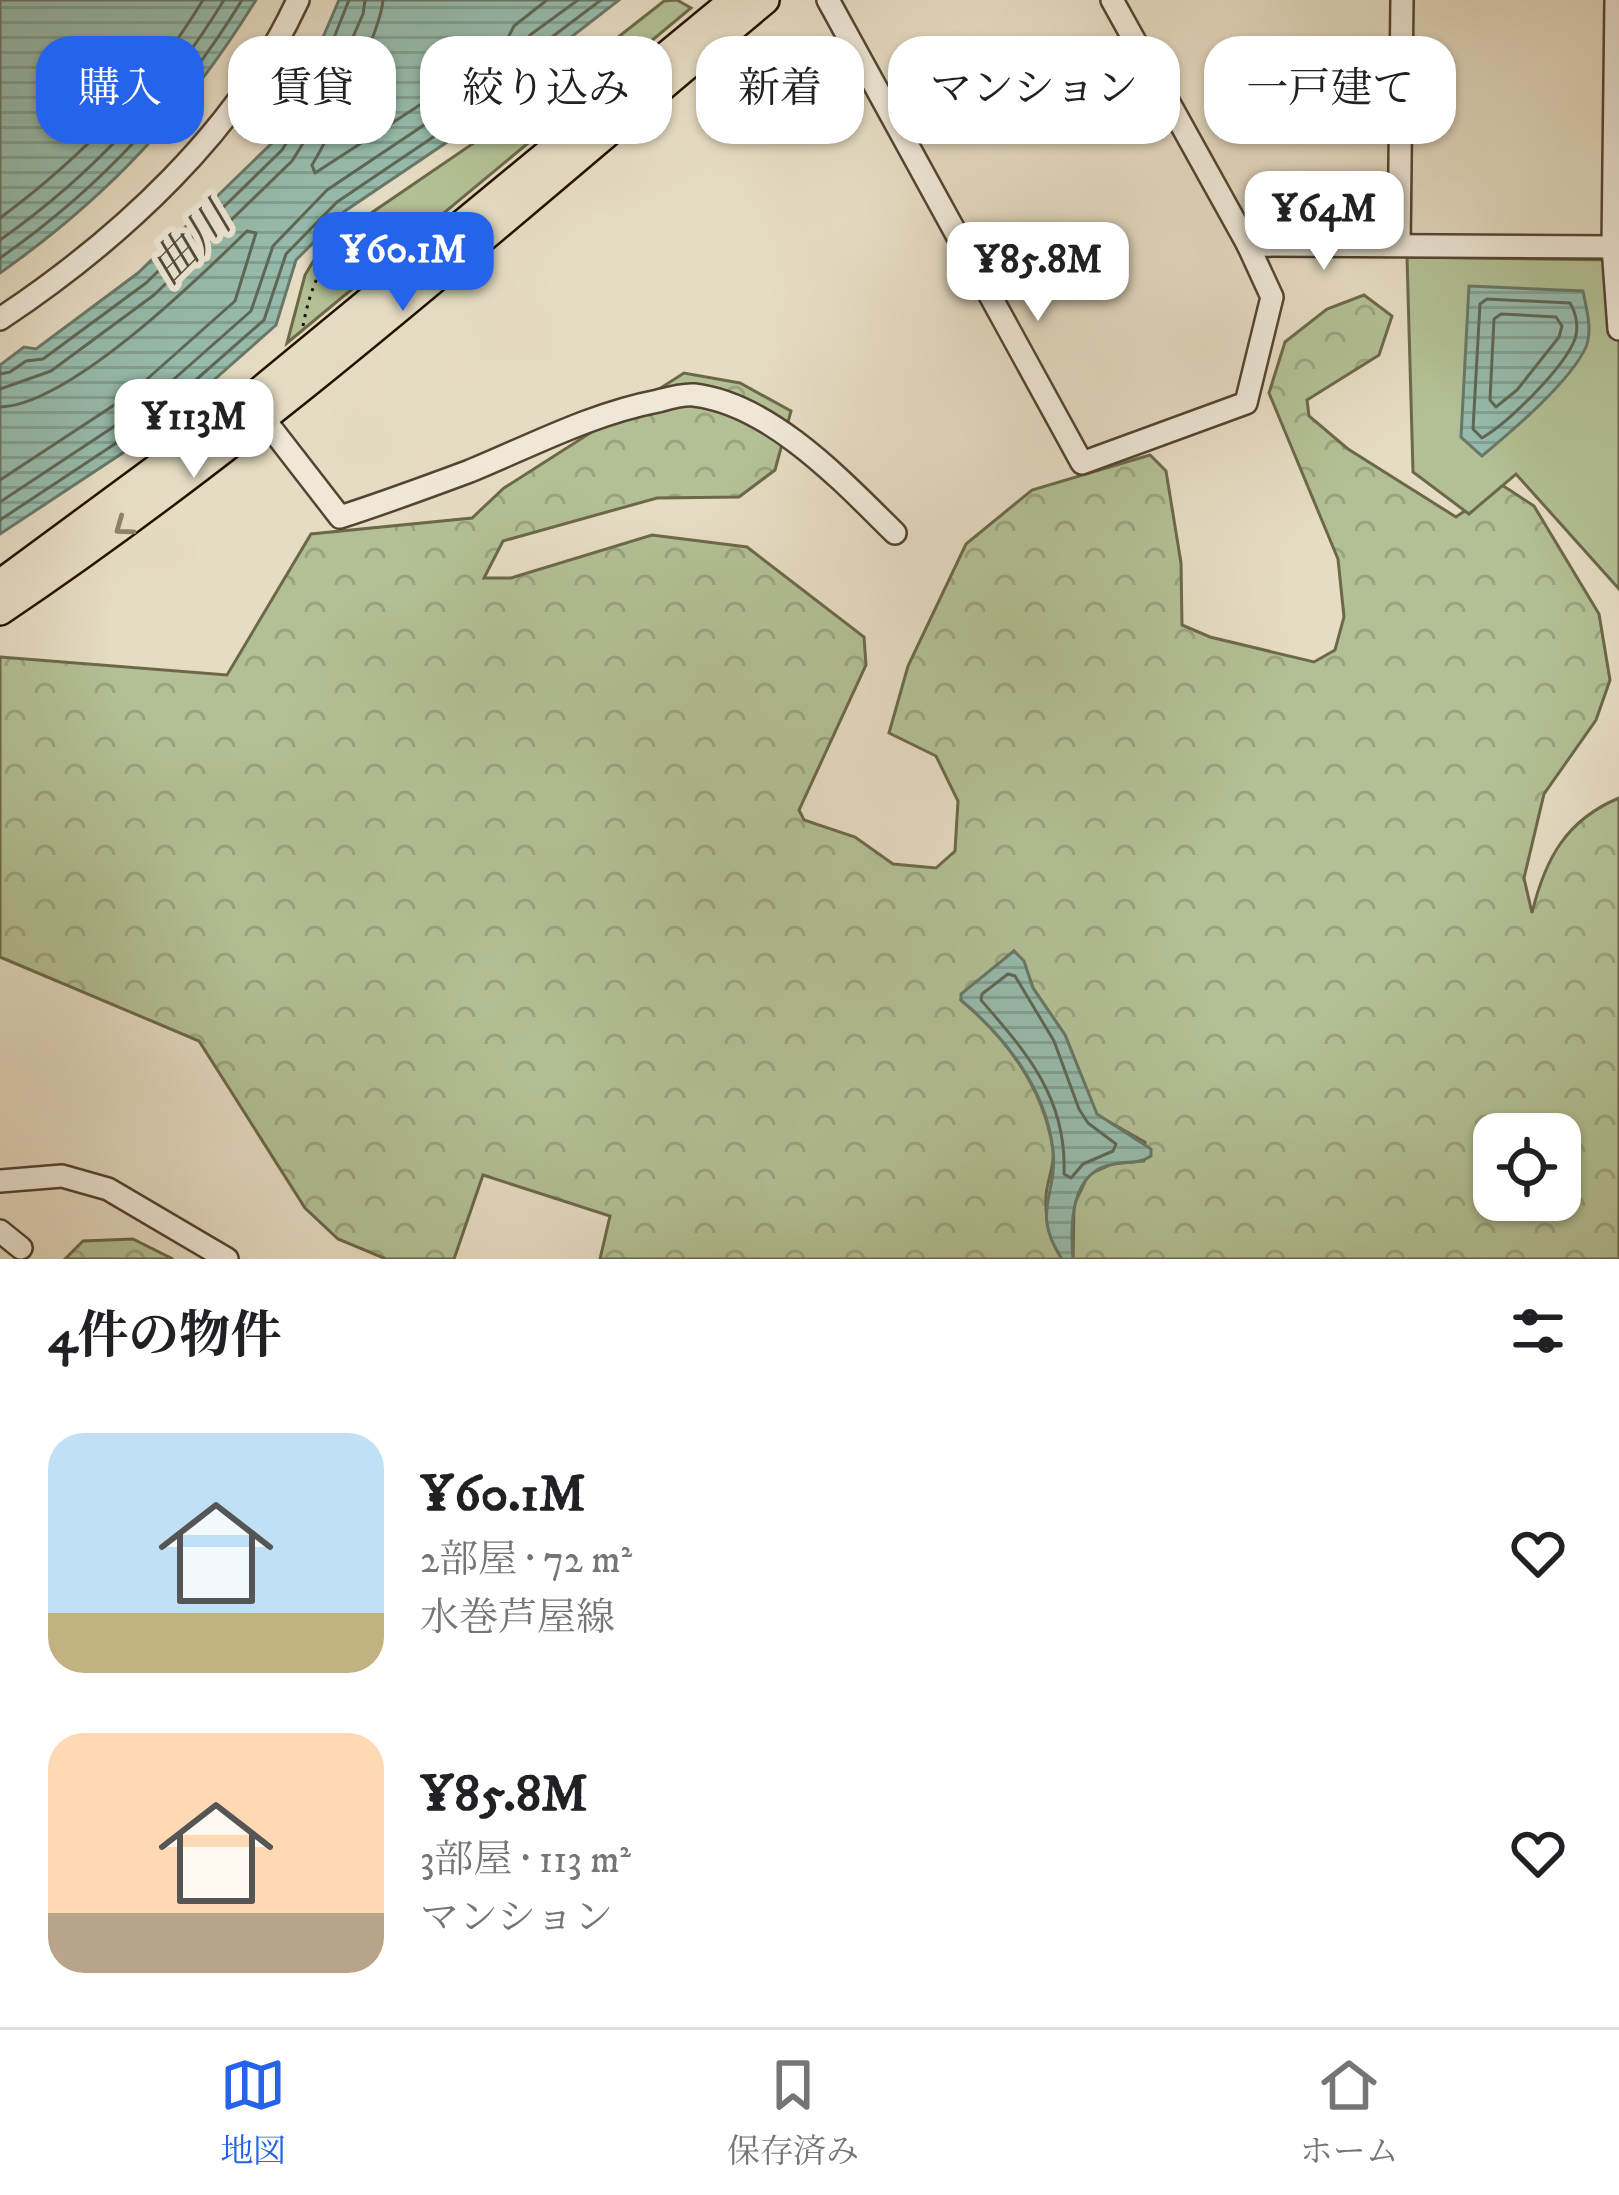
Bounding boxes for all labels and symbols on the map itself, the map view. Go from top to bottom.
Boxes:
pin: ¥64M [1253,171,1395,273]
water label: 曲川 [140,190,247,297]
pin: ¥60.1M [305,212,501,314]
pin: ¥85.8M [940,222,1136,324]
pin: ¥113M [110,379,278,481]
one-way arrow [114,513,136,535]

